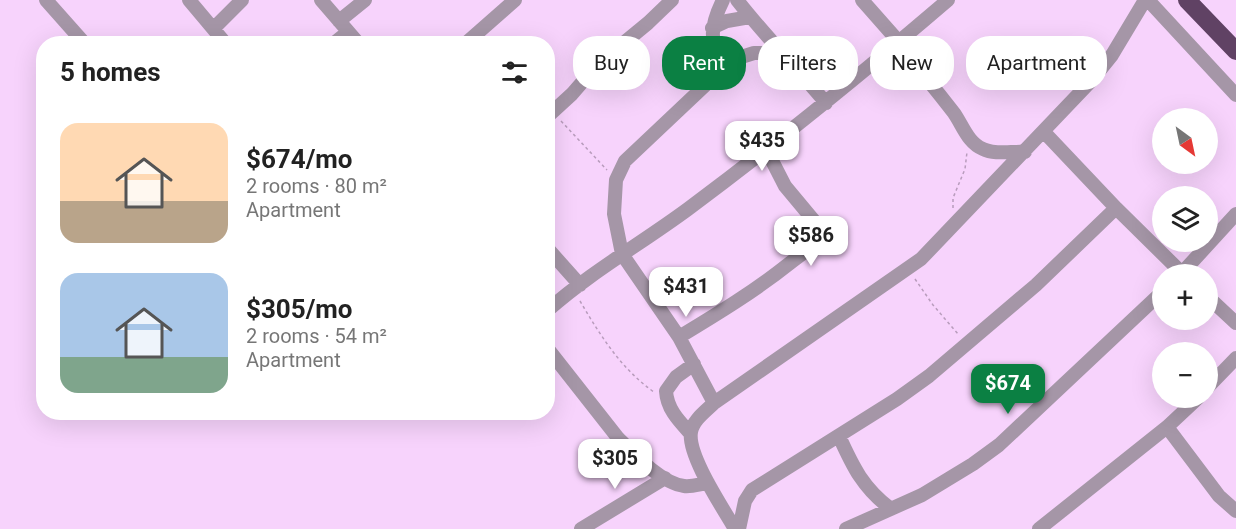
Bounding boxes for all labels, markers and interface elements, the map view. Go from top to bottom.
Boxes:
chip: Buy [573,36,650,90]
chip: Rent [662,36,746,90]
chip: Filters [758,36,858,90]
chip: New [870,36,954,90]
chip: Apartment [966,36,1107,90]
icon: filters [498,56,531,89]
text: 5 homes [60,57,161,87]
north arrow [1152,108,1218,174]
map controls [1152,108,1218,408]
pin: $435 [726,121,798,172]
text: $435 [739,128,785,152]
text: $674/mo [246,144,353,174]
icon: home [108,147,180,219]
text: 2 rooms · 80 m² [246,174,387,198]
button: layers [1152,186,1218,252]
text: Apartment [246,198,341,222]
pin: $586 [775,216,847,267]
text: $586 [788,223,834,247]
button: + [1152,264,1218,330]
pin: $431 [650,267,722,318]
text: $431 [663,274,709,298]
text: $305/mo [246,294,353,324]
icon: home [108,297,180,369]
text: 2 rooms · 54 m² [246,324,387,348]
button: − [1152,342,1218,408]
text: Apartment [246,348,341,372]
pin: $674 [972,364,1044,415]
text: $674 [985,371,1031,395]
pin: $305 [579,439,651,490]
text: $305 [592,446,638,470]

